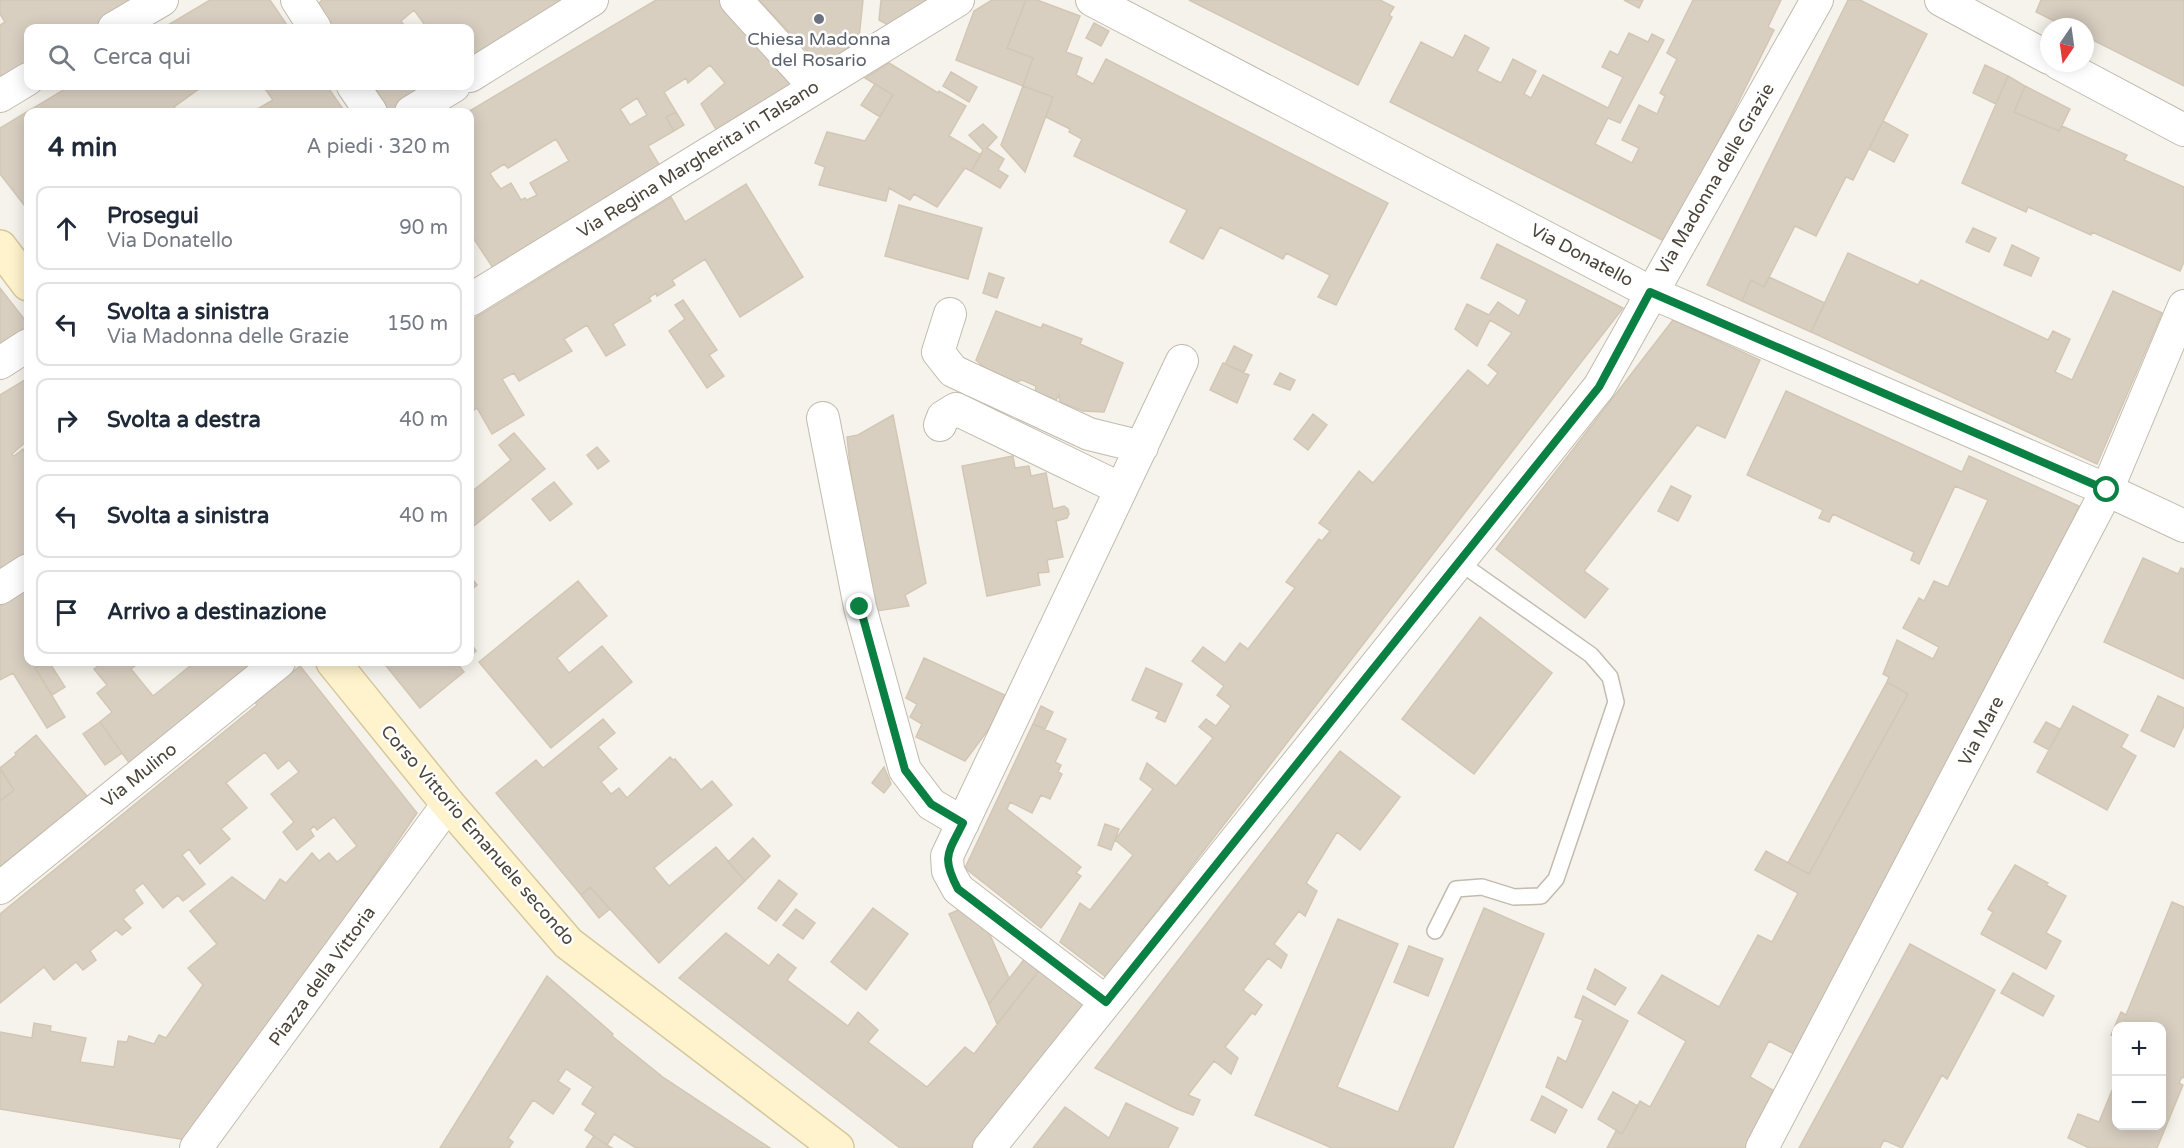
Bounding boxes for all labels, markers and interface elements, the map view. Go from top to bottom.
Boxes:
marker: Chiesa Madonna del Rosario [812,12,826,26]
north arrow [2040,18,2094,72]
search box [24,24,474,90]
place label: Chiesa Madonna del Rosario [747,28,891,71]
icon: search [45,41,78,74]
text: Cerca qui [93,44,191,70]
street label: Via Regina Margherita in Talsano [573,75,823,243]
street label: Via Madonna delle Grazie [1651,79,1779,279]
text: 4 min [48,132,117,163]
text: A piedi · 320 m [307,135,450,159]
text: Prosegui [107,203,199,229]
icon: ahead [50,212,83,245]
text: 90 m [399,216,448,240]
street label: Via Donatello [1527,219,1637,291]
text: Via Donatello [107,229,233,253]
text: Svolta a sinistra [107,299,269,325]
icon: left [50,308,83,341]
text: 150 m [387,312,448,336]
text: Via Madonna delle Grazie [107,325,349,349]
icon: right [50,404,83,437]
text: Svolta a destra [107,407,261,433]
text: 40 m [399,408,448,432]
route start [2093,476,2119,502]
icon: left [50,500,83,533]
text: Svolta a sinistra [107,503,269,529]
text: 40 m [399,504,448,528]
route end [846,593,872,619]
icon: arrive [50,596,83,629]
text: Arrivo a destinazione [107,599,326,625]
street label: Via Mare [1953,692,2009,770]
street label: Corso Vittorio Emanuele secondo [376,720,580,950]
street label: Via Mulino [97,738,181,812]
street label: Piazza della Vittoria [264,902,380,1050]
map controls [2112,1022,2166,1130]
button: + [2112,1022,2166,1076]
button: − [2112,1076,2166,1130]

